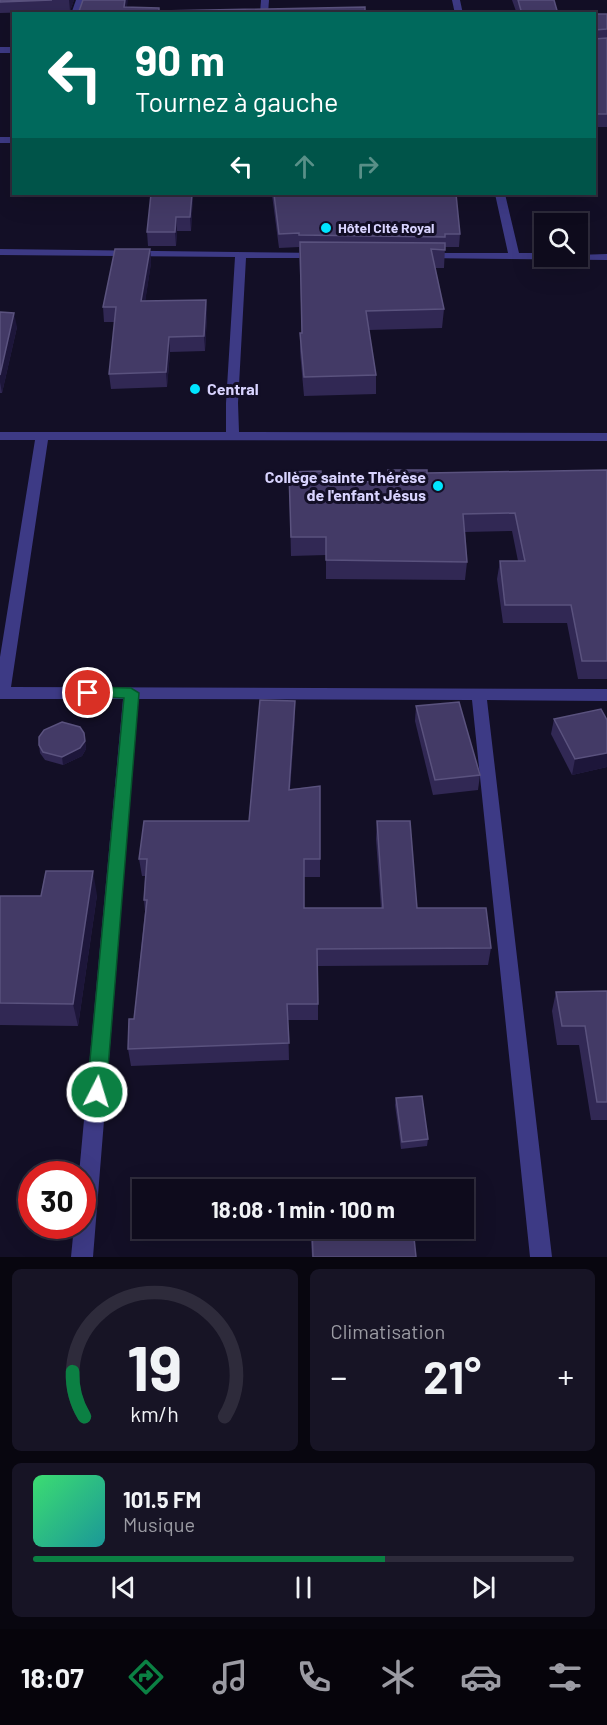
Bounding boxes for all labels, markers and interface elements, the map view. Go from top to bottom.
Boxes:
text: 90 m [135,34,225,84]
icon: left [36,36,114,114]
text: Tournez à gauche [135,85,338,117]
icon: left [225,150,258,183]
icon: ahead [288,150,321,183]
icon: right [351,150,384,183]
map controls [534,213,588,267]
button: search [534,213,588,267]
place label: Hôtel Cité Royal [338,219,434,236]
marker: Hôtel Cité Royal [319,221,333,235]
place label: Central [207,379,259,398]
marker: Central [188,382,202,396]
place label: Collège sainte Thérèse de l'enfant Jésus [265,467,426,504]
marker: Collège sainte Thérèse de l'enfant Jésus [431,479,445,493]
pin [62,667,113,718]
icon: arrive [71,676,104,709]
position arrow [65,1060,129,1124]
speed limit sign: 30 [18,1161,96,1239]
text: 18:08 · 1 min · 100 m [211,1196,395,1222]
text: Climatisation [331,1319,445,1343]
text: 19 [127,1329,182,1403]
text: 21° [423,1349,481,1403]
text: − [331,1356,347,1396]
text: + [558,1356,574,1396]
text: km/h [130,1401,179,1426]
text: 101.5 FM [123,1486,201,1512]
text: Musique [123,1512,195,1536]
icon: previous [107,1571,140,1604]
icon: pause [287,1571,320,1604]
icon: next [467,1571,500,1604]
icon: directions [125,1656,167,1698]
icon: music [209,1656,251,1698]
icon: phone [293,1656,335,1698]
icon: climate [377,1656,419,1698]
icon: car [460,1656,502,1698]
icon: filters [544,1656,586,1698]
text: 18:07 [21,1661,84,1693]

